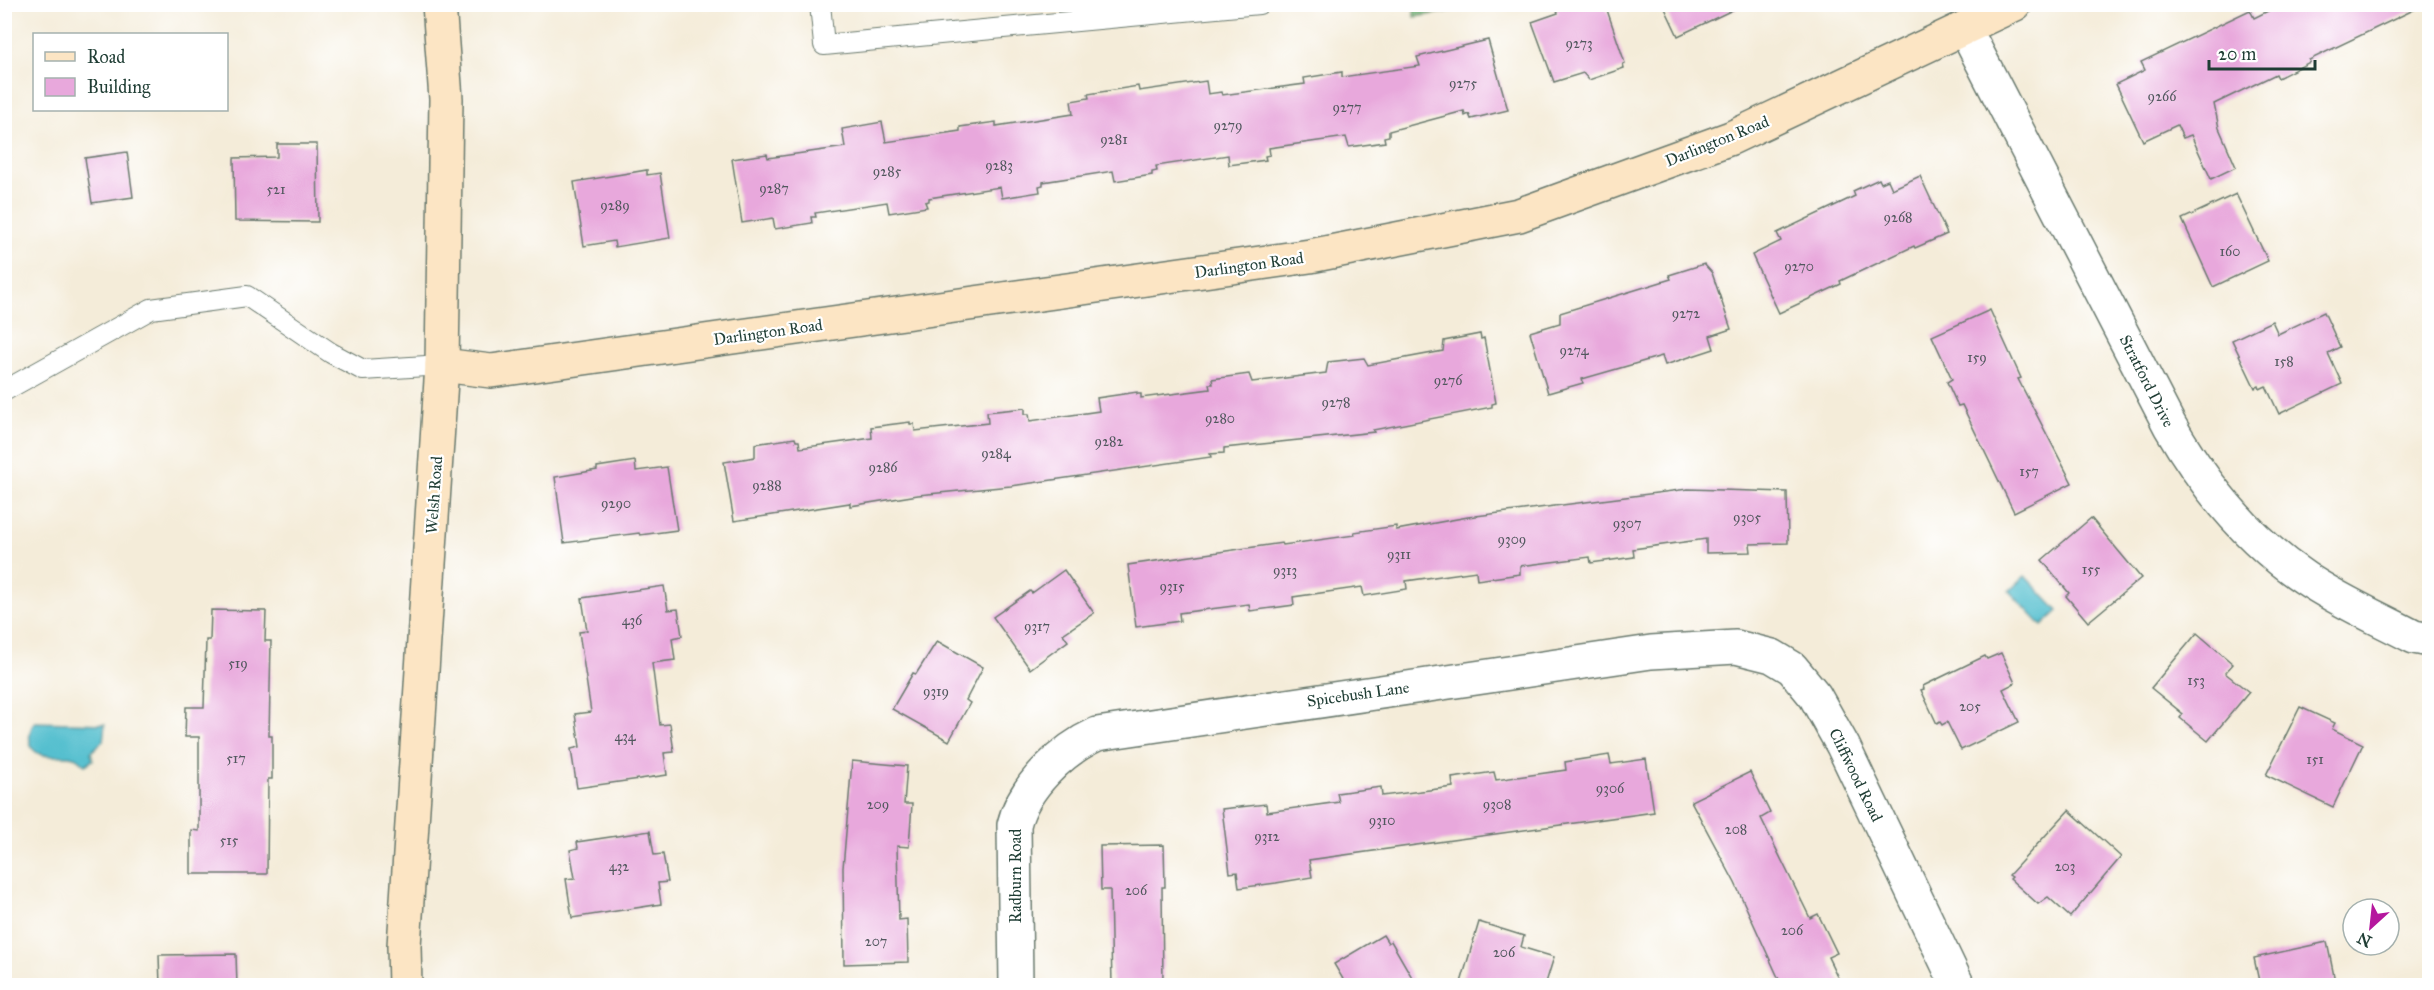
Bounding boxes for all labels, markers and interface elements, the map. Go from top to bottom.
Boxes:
legend [33,33,228,111]
scale bar [2209,33,2316,71]
house number: 9273 [1565,35,1593,52]
text: 20 m [2218,43,2256,65]
text: Road [87,46,125,68]
house number: 9275 [1449,75,1478,92]
text: Building [87,76,151,99]
house number: 9266 [2148,88,2177,105]
house number: 9277 [1333,99,1362,116]
street label: Darlington Road [1662,112,1772,171]
house number: 9279 [1213,117,1243,134]
house number: 9281 [1100,131,1128,148]
house number: 9283 [985,157,1013,174]
house number: 9285 [873,163,902,180]
house number: 9287 [759,180,789,197]
house number: 521 [267,181,286,198]
house number: 9289 [600,197,630,214]
house number: 9268 [1883,209,1913,226]
house number: 160 [2220,243,2240,260]
street label: Darlington Road [1193,248,1305,283]
house number: 9270 [1784,258,1814,275]
house number: 9272 [1672,305,1700,322]
street label: Darlington Road [712,315,824,350]
street label: Stratford Drive [2116,332,2179,431]
house number: 9274 [1560,342,1590,359]
house number: 159 [1967,349,1987,366]
house number: 158 [2274,353,2294,370]
house number: 9276 [1434,372,1463,389]
house number: 9278 [1322,394,1350,411]
house number: 9280 [1205,410,1235,427]
house number: 9282 [1095,433,1123,450]
house number: 9284 [981,445,1012,462]
street label: Welsh Road [422,456,446,534]
house number: 9286 [868,459,898,476]
house number: 157 [2019,463,2039,480]
house number: 9288 [752,477,782,494]
house number: 9290 [601,495,631,512]
house number: 9305 [1733,509,1761,526]
house number: 9307 [1613,515,1641,532]
house number: 9309 [1498,531,1526,548]
house number: 9311 [1387,546,1412,563]
house number: 155 [2082,561,2101,578]
house number: 9313 [1273,562,1297,579]
house number: 9315 [1159,578,1185,595]
house number: 436 [622,612,643,629]
house number: 9317 [1024,618,1050,635]
house number: 519 [228,655,248,672]
house number: 153 [2187,672,2205,689]
street label: Spicebush Lane [1306,677,1411,711]
house number: 9319 [923,683,949,700]
house number: 205 [1959,698,1981,715]
street label: Cliffwood Road [1825,725,1887,825]
house number: 434 [614,728,637,745]
house number: 517 [226,750,246,767]
house number: 151 [2306,751,2324,768]
house number: 9306 [1596,780,1625,797]
house number: 209 [867,796,889,813]
house number: 9308 [1483,796,1511,813]
house number: 9310 [1369,812,1395,829]
house number: 208 [1725,821,1747,838]
house number: 9312 [1254,828,1280,845]
street label: Radburn Road [1006,829,1025,923]
house number: 515 [220,832,239,849]
house number: 432 [609,858,629,875]
house number: 203 [2055,858,2075,875]
house number: 206 [1125,882,1148,899]
north arrow [2341,897,2401,957]
house number: 206 [1781,922,1804,939]
text: N [2354,928,2375,951]
house number: 207 [865,933,887,950]
house number: 206 [1493,944,1516,961]

